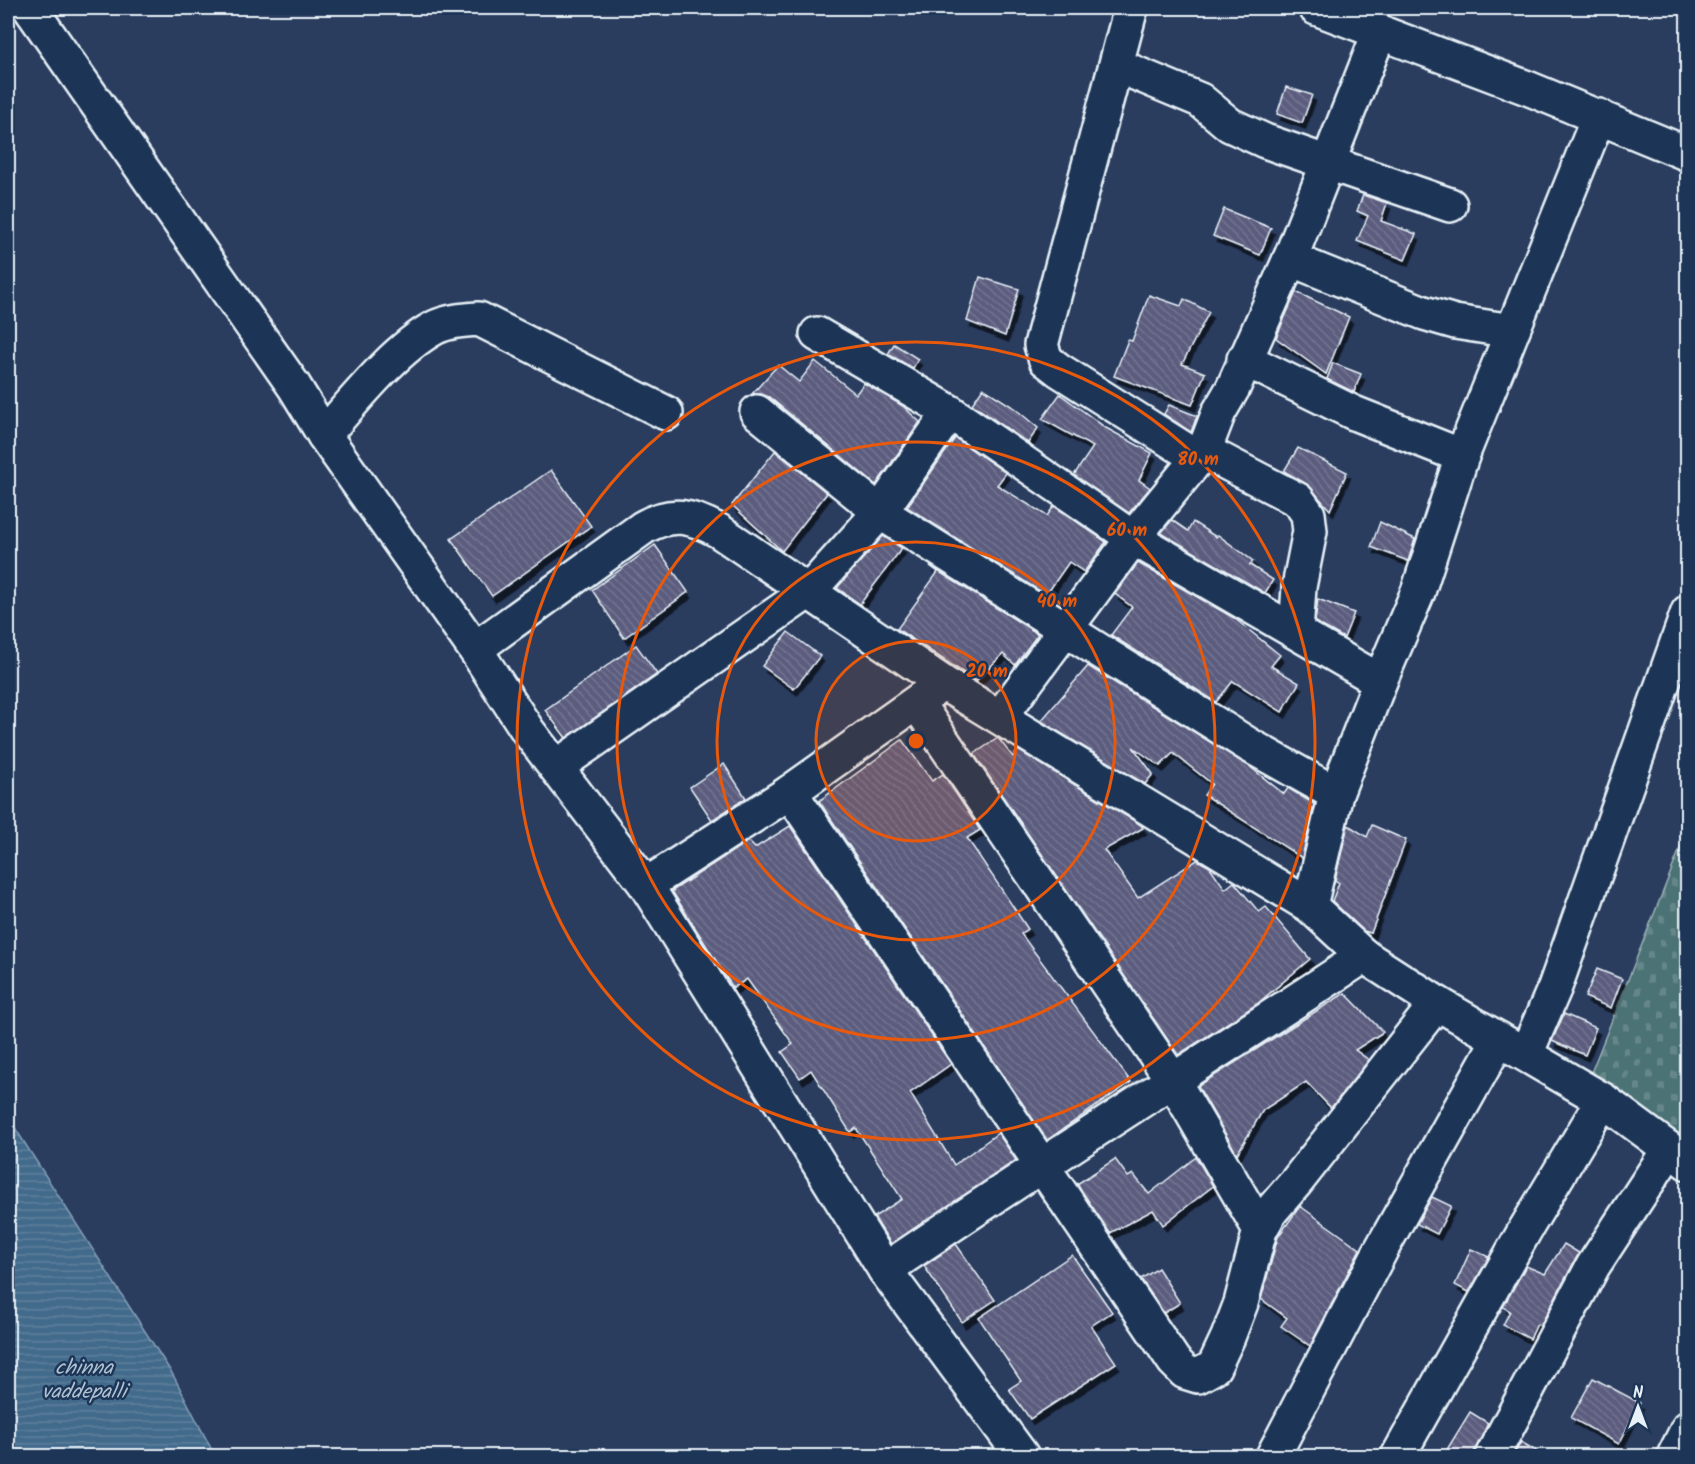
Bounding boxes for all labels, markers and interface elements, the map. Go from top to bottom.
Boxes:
text: 80 m [1177,446,1219,475]
text: 60 m [1107,517,1148,546]
text: 40 m [1037,588,1078,617]
text: 20 m [966,658,1008,687]
centre of rings [906,731,926,751]
water label: chinna vaddepalli [42,1352,130,1409]
north arrow [1608,1377,1668,1437]
text: N [1633,1381,1643,1406]

